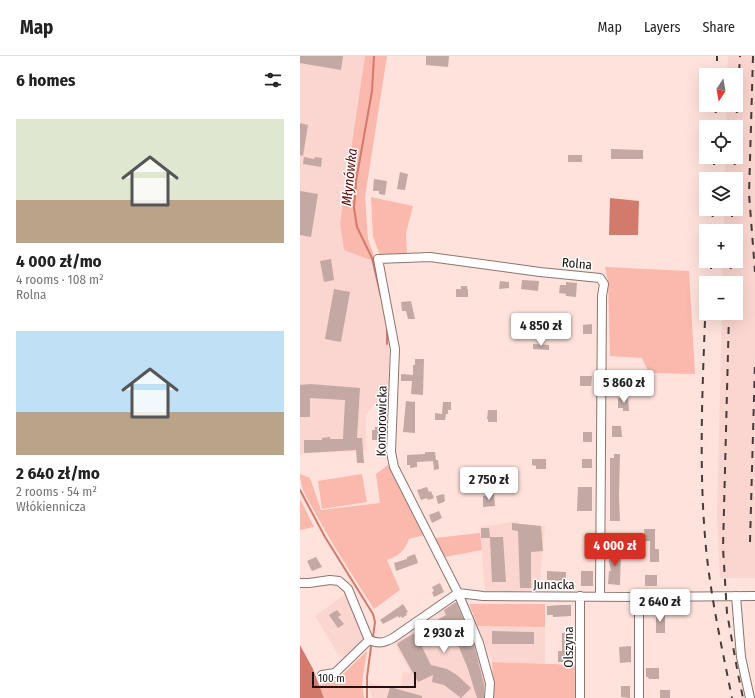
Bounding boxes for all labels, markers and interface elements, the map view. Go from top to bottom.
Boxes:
text: Map [20,16,53,39]
text: Map [598,19,622,36]
text: Layers [644,19,680,36]
text: Share [702,19,735,36]
north arrow [699,68,743,112]
map controls [699,68,743,320]
icon: filters [262,69,284,91]
text: 6 homes [16,70,75,91]
button: locate [699,120,743,164]
icon: home [114,145,186,217]
water label: Młynówka [338,147,361,207]
button: layers [699,172,743,216]
button: + [699,224,743,268]
text: 4 000 zł/mo [16,251,102,272]
street label: Rolna [561,255,593,272]
text: 4 rooms · 108 m² [16,272,104,287]
button: − [699,276,743,320]
text: Rolna [16,287,46,302]
pin: 4 850 zł [500,313,582,347]
text: 4 850 zł [520,318,562,333]
icon: home [114,357,186,429]
pin: 5 860 zł [583,370,665,404]
text: 5 860 zł [603,375,645,390]
street label: Komorowicka [373,385,390,457]
text: 2 640 zł/mo [16,463,100,484]
pin: 2 750 zł [448,467,530,501]
text: 2 750 zł [469,472,509,487]
text: 2 rooms · 54 m² [16,484,97,499]
text: Włókiennicza [16,499,86,514]
pin: 4 000 zł [574,533,656,567]
text: 4 000 zł [594,538,636,553]
street label: Junacka [533,577,575,592]
pin: 2 640 zł [619,589,701,623]
text: 2 640 zł [639,594,681,609]
pin: 2 930 zł [403,620,485,654]
text: 2 930 zł [424,625,464,640]
street label: Olszyna [561,626,576,668]
scale bar [312,670,416,689]
text: 100 m [318,672,345,685]

